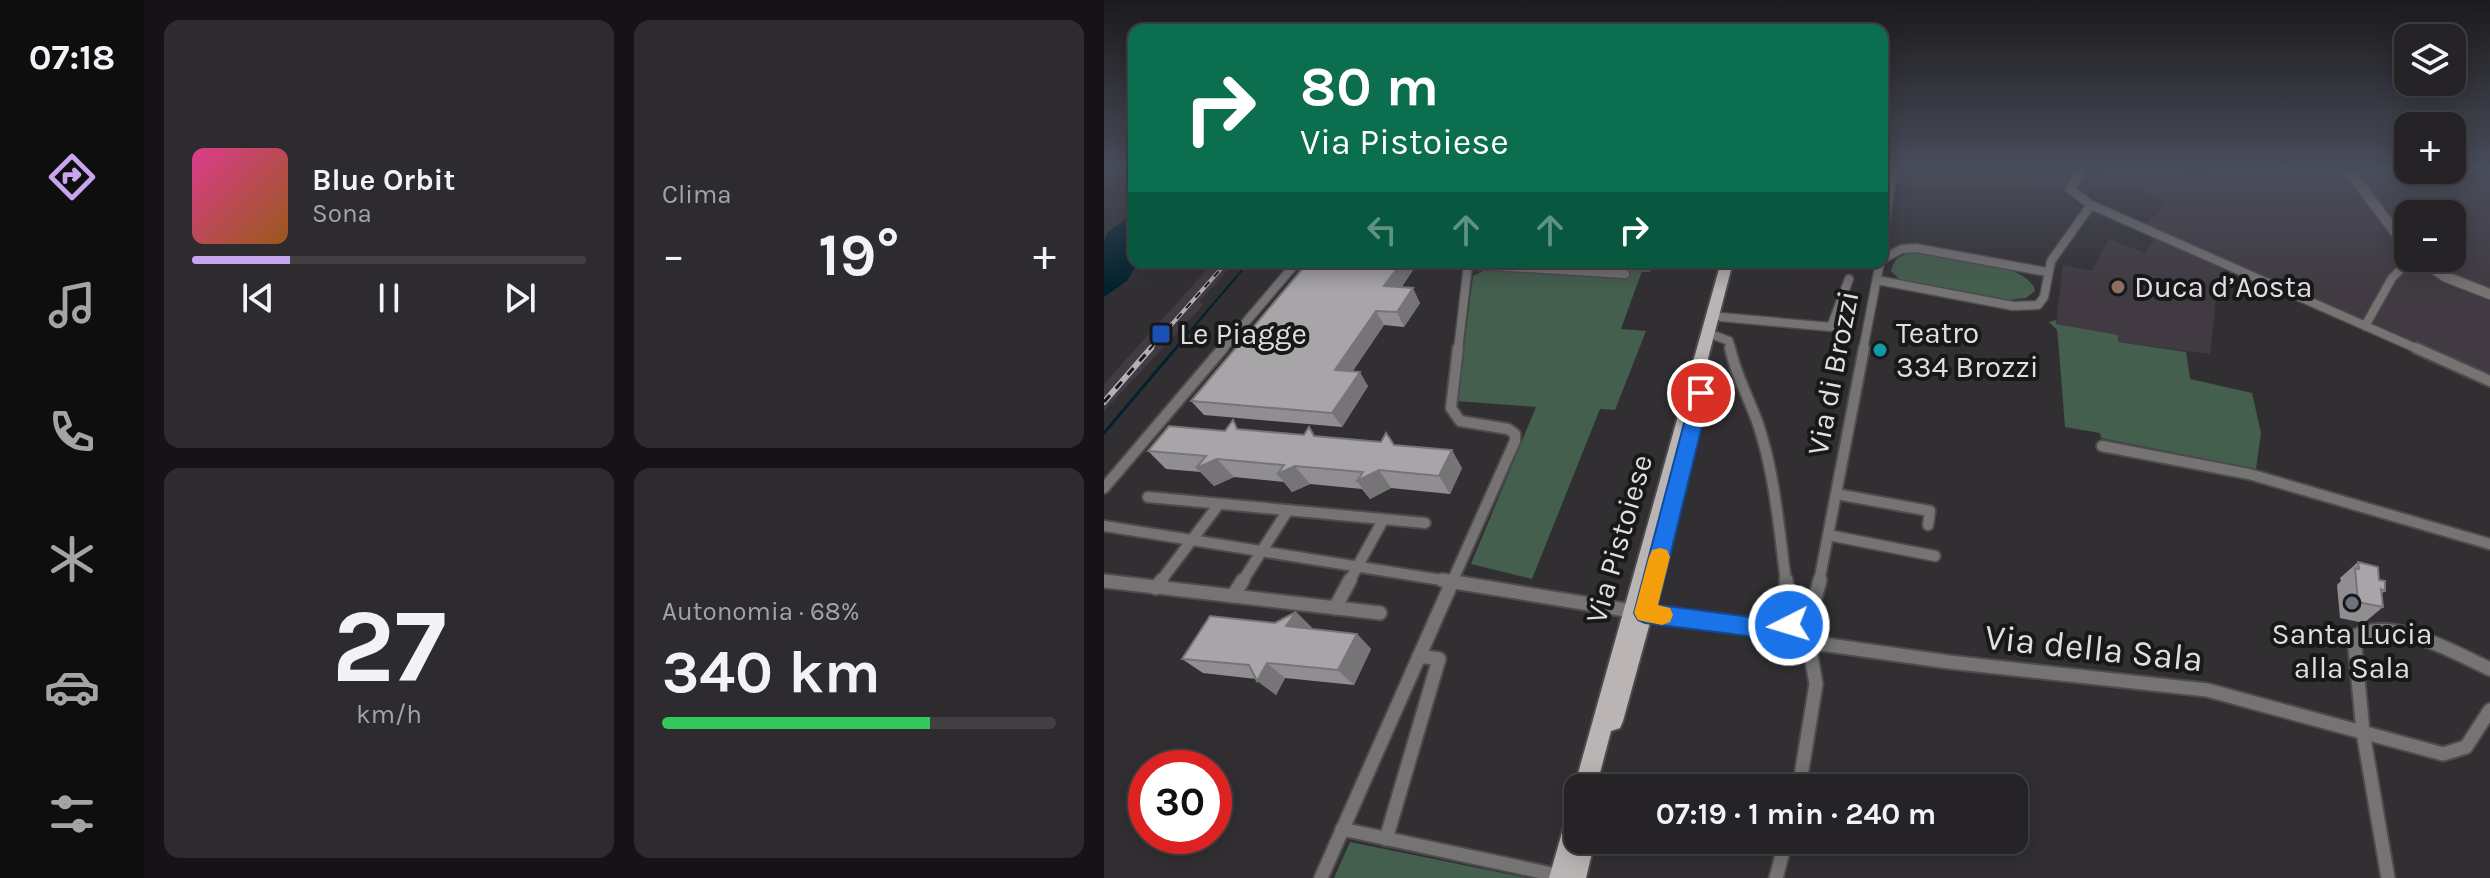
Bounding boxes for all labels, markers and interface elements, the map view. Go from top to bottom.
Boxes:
map controls [2394,24,2466,272]
button: layers [2394,24,2466,96]
text: 07:18 [29,36,115,78]
text: 80 m [1300,54,1439,119]
icon: right [1168,56,1272,160]
button: + [2394,112,2466,184]
text: Via Pistoiese [1300,121,1509,163]
icon: directions [44,149,100,205]
text: Blue Orbit [312,162,455,198]
text: Clima [662,179,732,210]
text: Sona [312,198,372,229]
button: − [2394,200,2466,272]
icon: left [1360,208,1404,252]
icon: ahead [1444,208,1488,252]
icon: ahead [1528,208,1572,252]
icon: right [1612,208,1656,252]
text: 19° [818,220,900,290]
text: − [662,230,685,281]
text: + [1033,230,1056,281]
place label: Duca d’Aosta [2134,269,2312,305]
icon: previous [236,276,280,320]
icon: pause [367,276,411,320]
icon: next [498,276,542,320]
icon: music [44,277,100,333]
marker: Duca d’Aosta [2109,278,2127,296]
street label: Via di Brozzi [1799,288,1867,458]
place label: Teatro 334 Brozzi [1896,315,2039,385]
place label: Le Piagge [1179,316,1307,352]
marker: Le Piagge [1150,323,1172,345]
marker: Teatro 334 Brozzi [1871,341,1889,359]
pin [1667,359,1735,427]
icon: arrive [1679,371,1723,415]
icon: phone [44,404,100,460]
street label: Via Pistoiese [1578,450,1660,628]
icon: climate [44,531,100,587]
position arrow [1747,583,1831,667]
text: 27 [332,586,446,707]
marker: Santa Lucia alla Sala [2343,594,2361,612]
text: Autonomia · 68% [662,596,860,627]
street label: Via della Sala [1983,616,2205,680]
place label: Santa Lucia alla Sala [2272,616,2432,686]
text: 340 km [662,637,881,707]
icon: car [44,659,100,715]
text: km/h [356,699,422,730]
speed limit sign: 30 [1128,750,1232,854]
icon: filters [44,786,100,842]
text: 07:19 · 1 min · 240 m [1656,796,1936,832]

